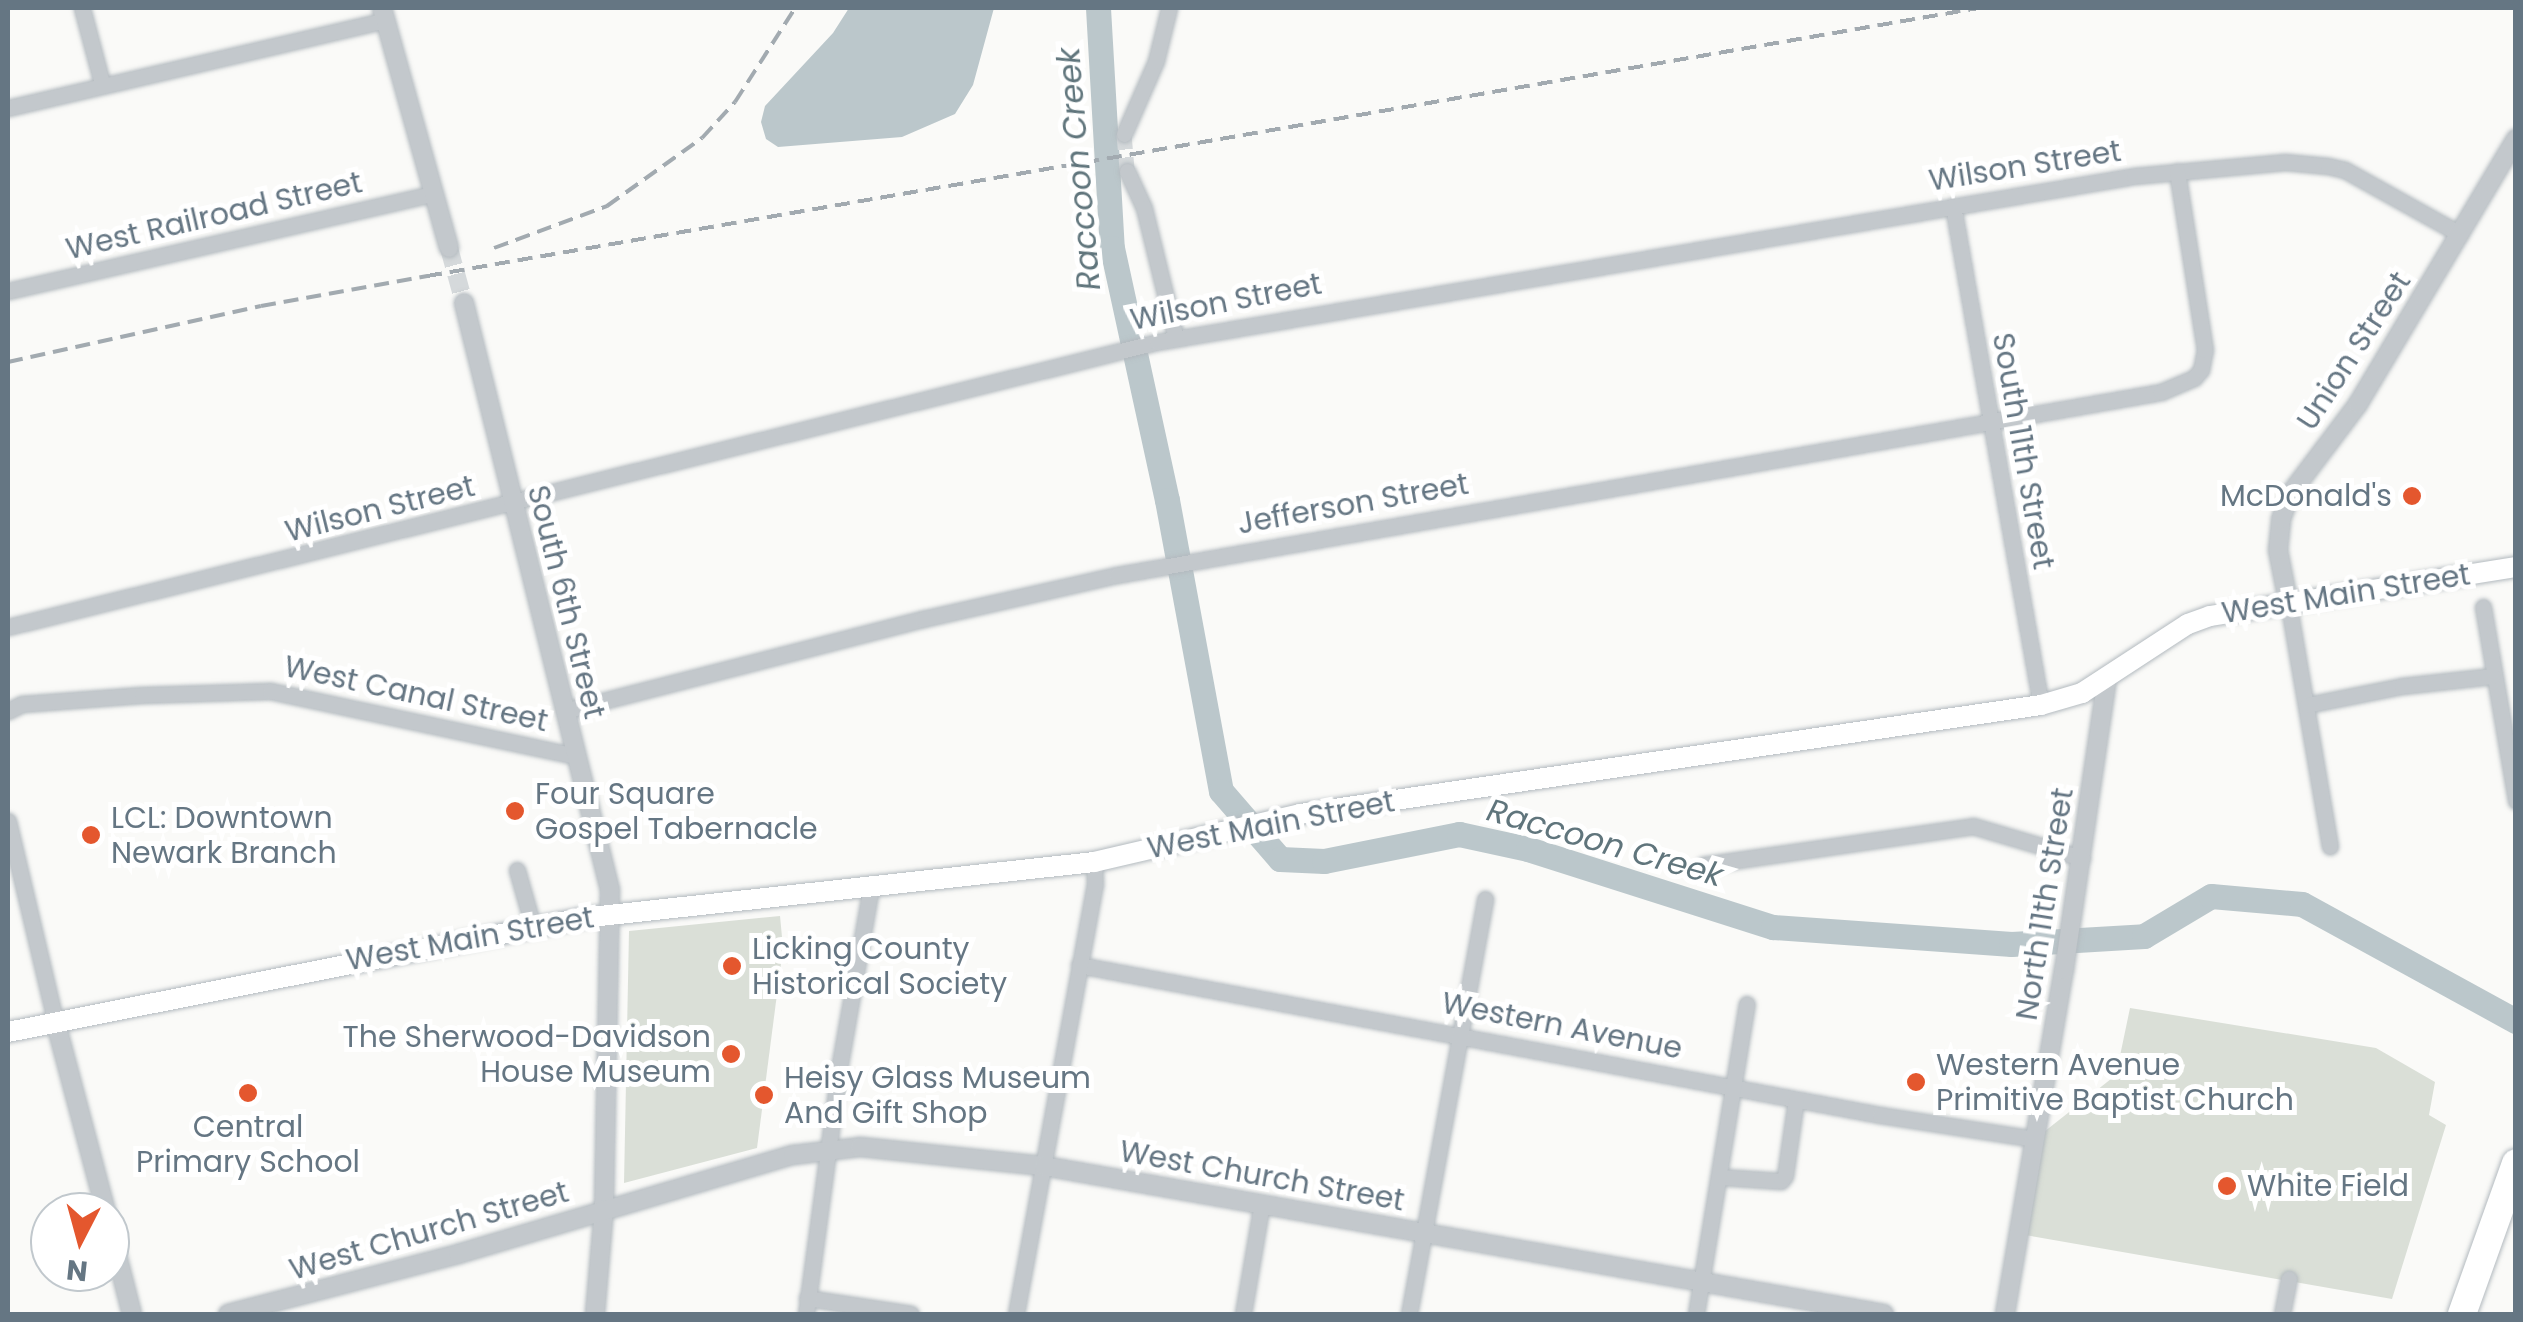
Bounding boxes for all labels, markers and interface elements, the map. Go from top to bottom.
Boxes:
water label: Raccoon Creek [1049,46,1109,292]
street label: Wilson Street [1926,133,2124,199]
street label: West Railroad Street [63,164,365,268]
street label: Union Street [2290,265,2418,437]
street label: Wilson Street [1127,266,1325,338]
street label: South 11th Street [1984,330,2062,572]
street label: Jefferson Street [1235,466,1471,542]
street label: Wilson Street [282,468,478,550]
place label: McDonald's [2220,478,2392,514]
street label: South 6th Street [520,482,612,722]
marker: McDonald's [2401,485,2423,507]
street label: West Main Street [2219,557,2473,631]
street label: West Canal Street [281,648,551,740]
place label: Four Square Gospel Tabernacle [535,776,818,846]
street label: West Main Street [1144,783,1398,867]
street label: North 11th Street [2009,785,2081,1023]
water label: Raccoon Creek [1483,791,1727,895]
place label: LCL: Downtown Newark Branch [111,800,337,870]
marker: Four Square Gospel Tabernacle [504,800,526,822]
marker: LCL: Downtown Newark Branch [80,824,102,846]
street label: West Main Street [343,899,597,979]
place label: Licking County Historical Society [752,931,1007,1002]
marker: Licking County Historical Society [721,955,743,977]
street label: Western Avenue [1439,985,1685,1067]
place label: The Sherwood-Davidson House Museum [343,1019,711,1090]
marker: The Sherwood-Davidson House Museum [720,1043,742,1065]
place label: Western Avenue Primitive Baptist Church [1936,1047,2294,1118]
place label: Heisy Glass Museum And Gift Shop [784,1060,1091,1130]
marker: Western Avenue Primitive Baptist Church [1905,1071,1927,1093]
marker: Central Primary School [237,1082,259,1104]
marker: Heisy Glass Museum And Gift Shop [753,1084,775,1106]
place label: Central Primary School [136,1109,360,1180]
street label: West Church Street [1117,1133,1407,1219]
place label: White Field [2247,1168,2409,1204]
street label: West Church Street [285,1174,573,1288]
marker: White Field [2216,1175,2238,1197]
north arrow [30,1192,130,1292]
text: N [65,1250,90,1291]

